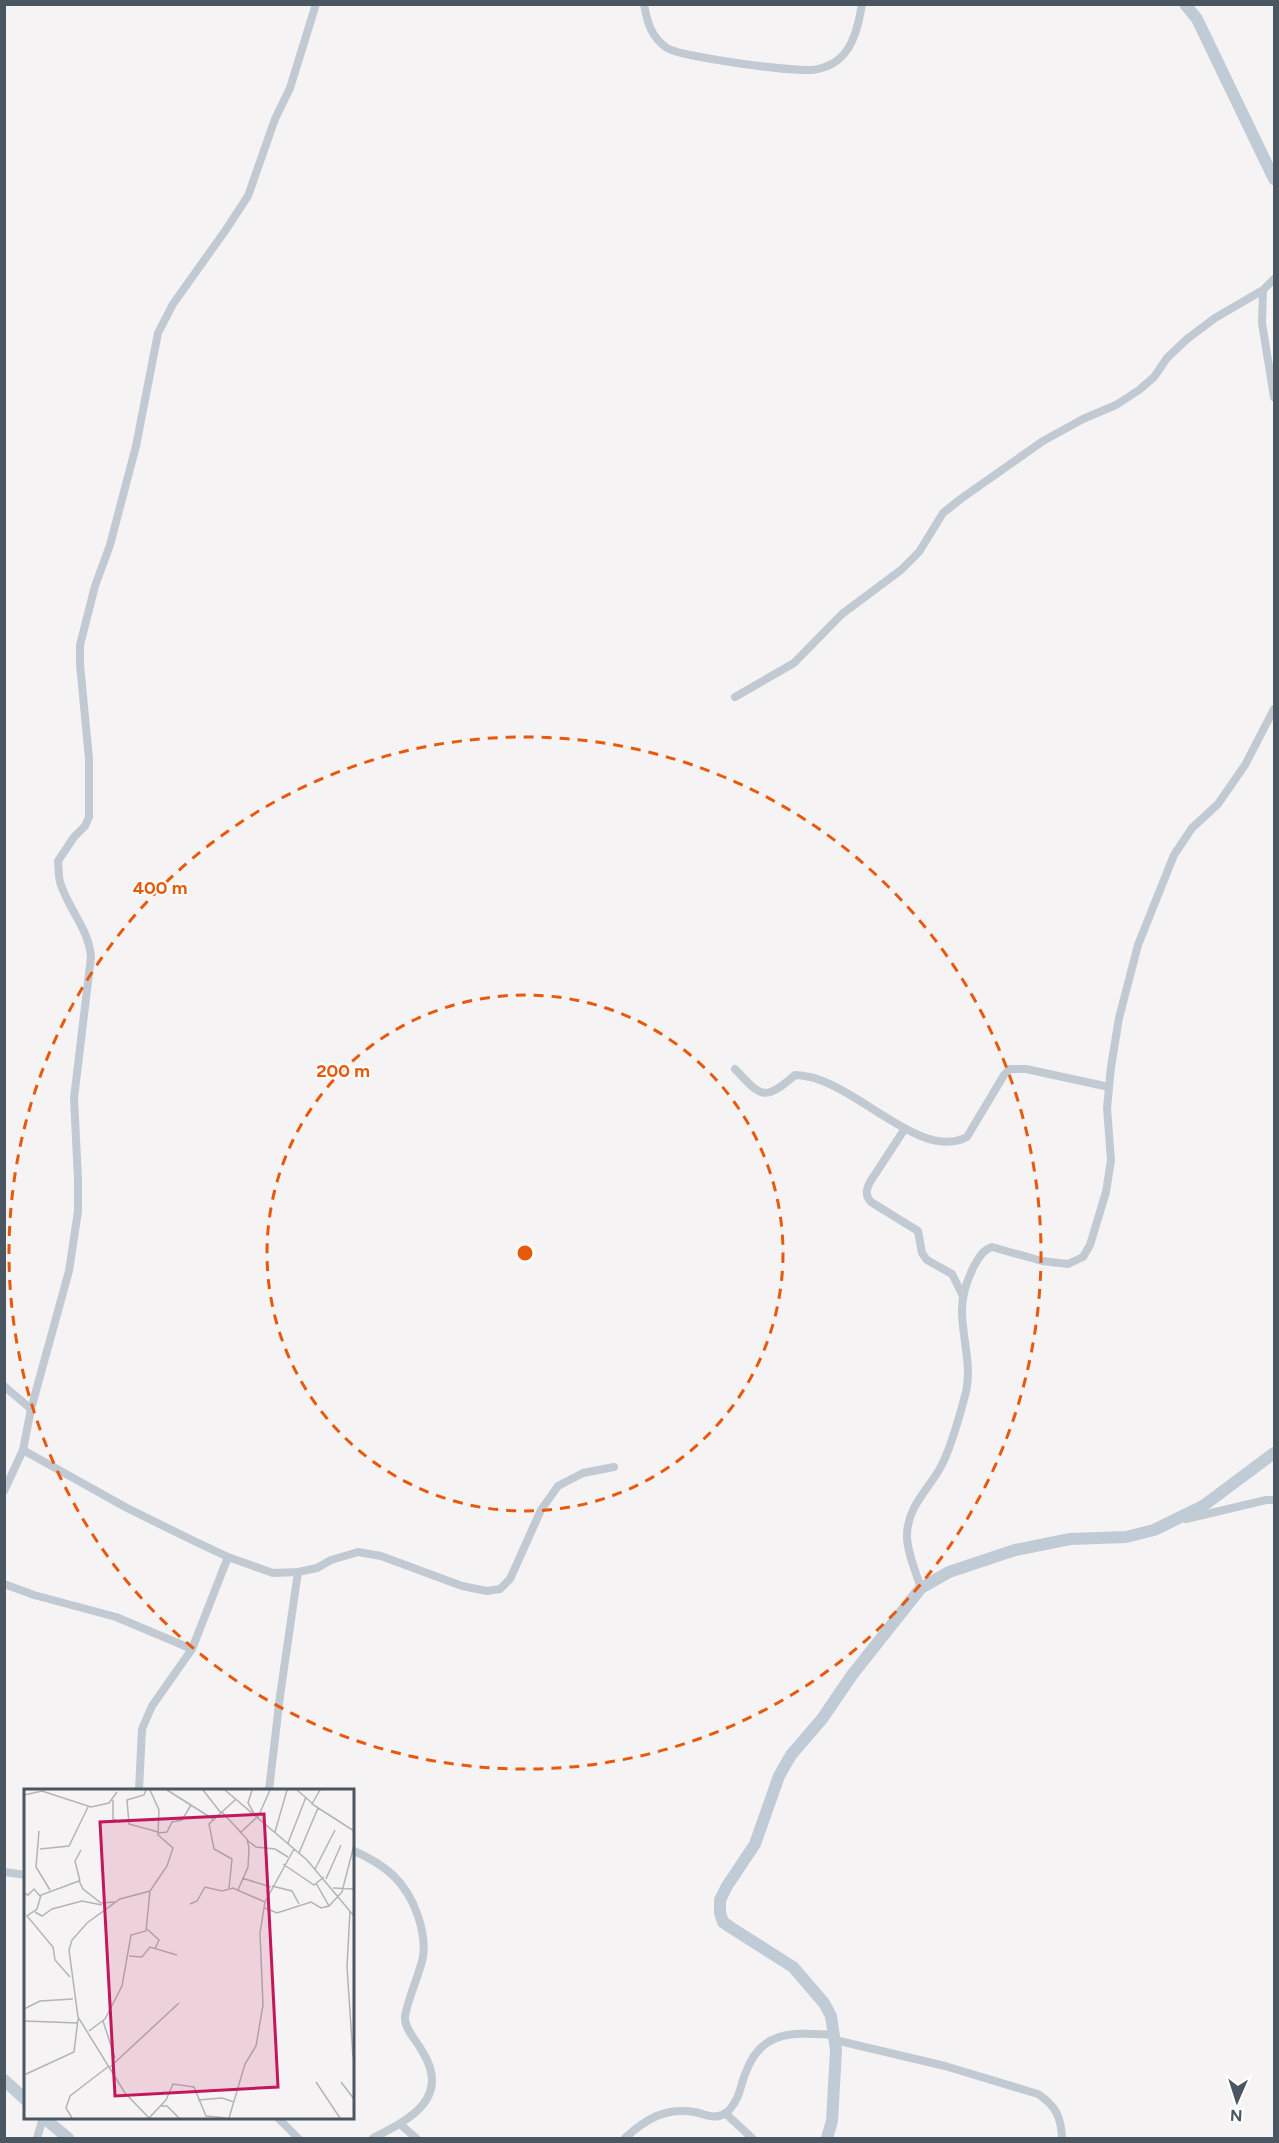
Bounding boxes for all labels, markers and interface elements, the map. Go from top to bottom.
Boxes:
text: 400 m [133,877,187,899]
text: 200 m [316,1060,370,1082]
centre of rings [515,1243,535,1263]
inset map [24,1789,354,2119]
north arrow [1207,2071,1267,2131]
text: N [1230,2106,1243,2125]

